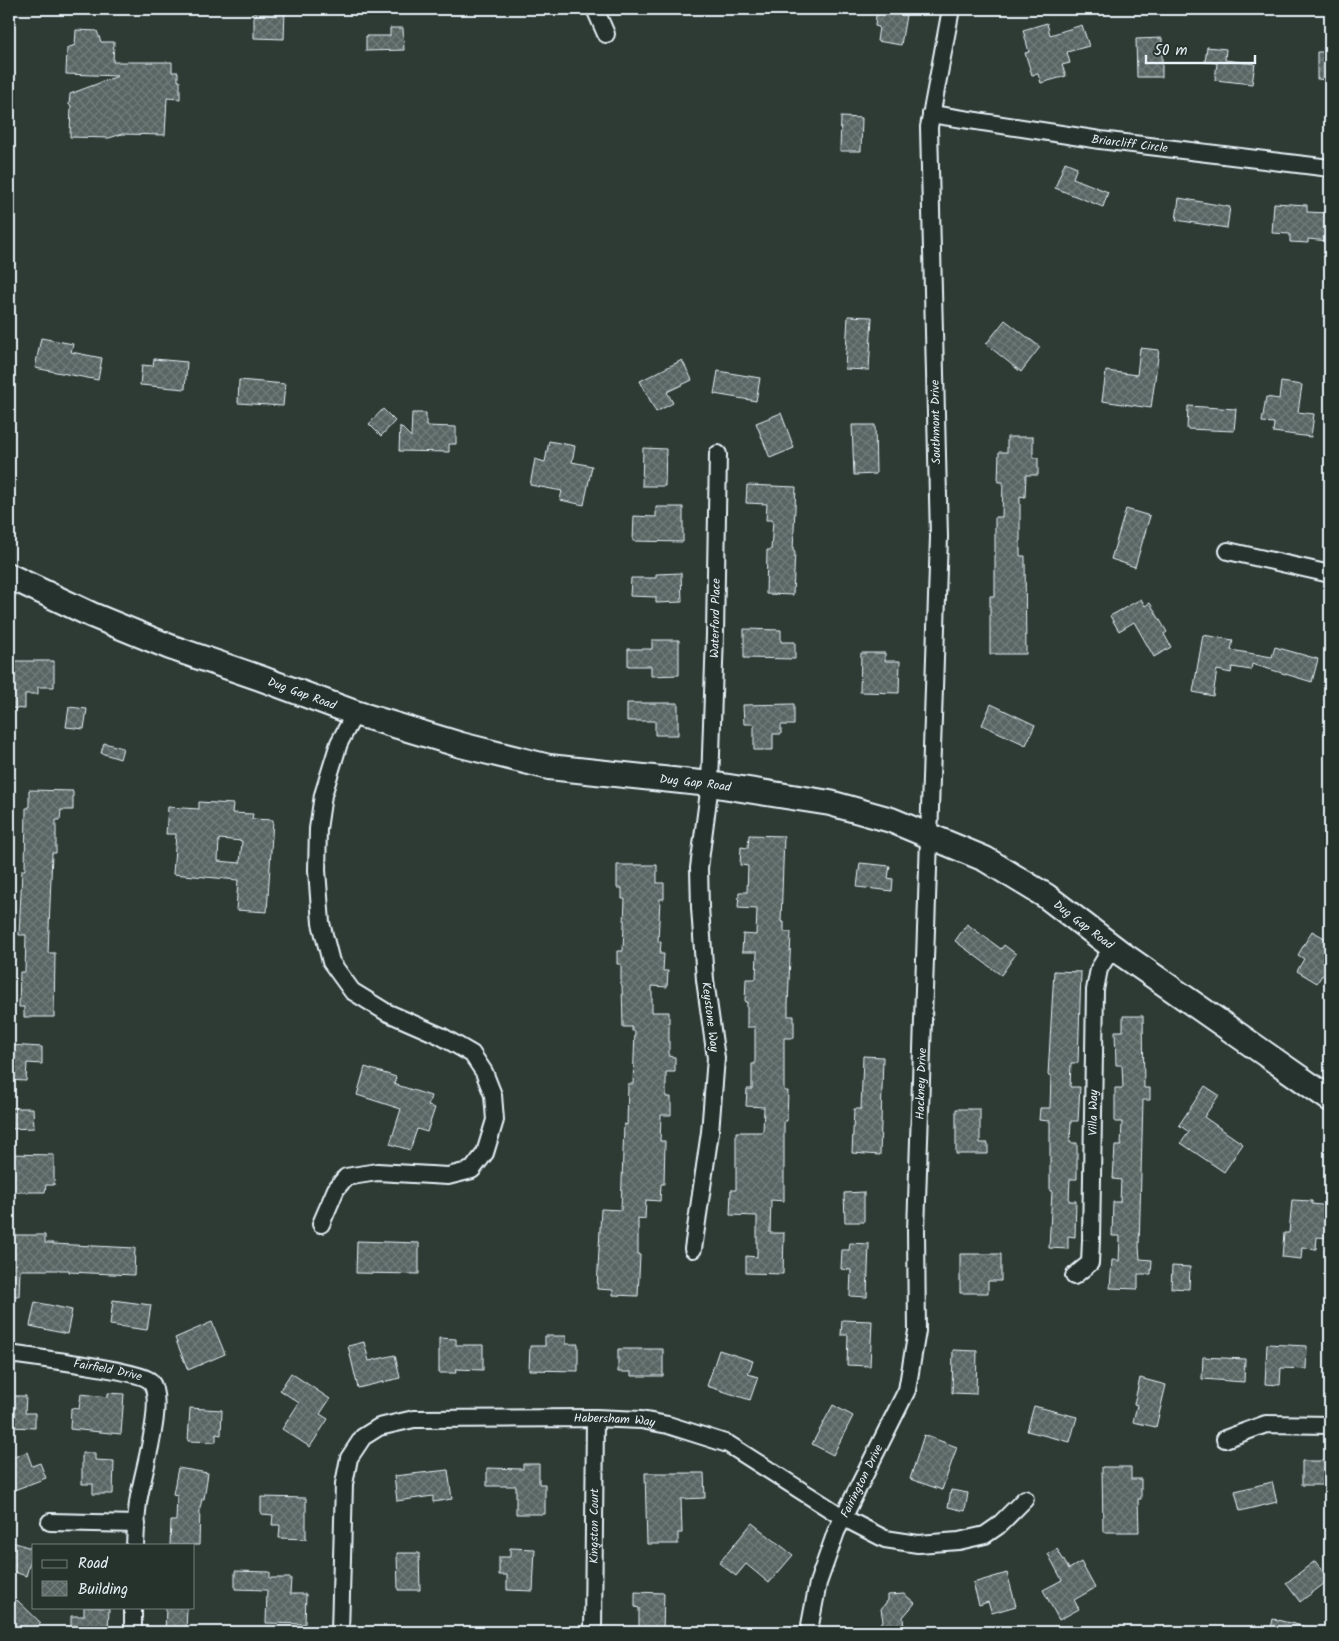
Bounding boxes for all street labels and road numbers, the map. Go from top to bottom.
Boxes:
street label: Briarcliff Circle [1090,129,1170,158]
street label: Southmont Drive [926,379,946,464]
street label: Waterford Place [705,578,725,658]
street label: Dug Gap Road [265,672,340,715]
street label: Dug Gap Road [659,769,733,797]
street label: Dug Gap Road [1049,895,1119,955]
street label: Keystone Way [696,981,724,1054]
street label: Hackney Drive [910,1047,932,1120]
street label: Villa Way [1083,1089,1103,1136]
street label: Fairfield Drive [72,1354,145,1386]
street label: Habersham Way [574,1408,657,1432]
street label: Fairington Drive [835,1440,888,1521]
street label: Kingston Court [584,1488,604,1564]

